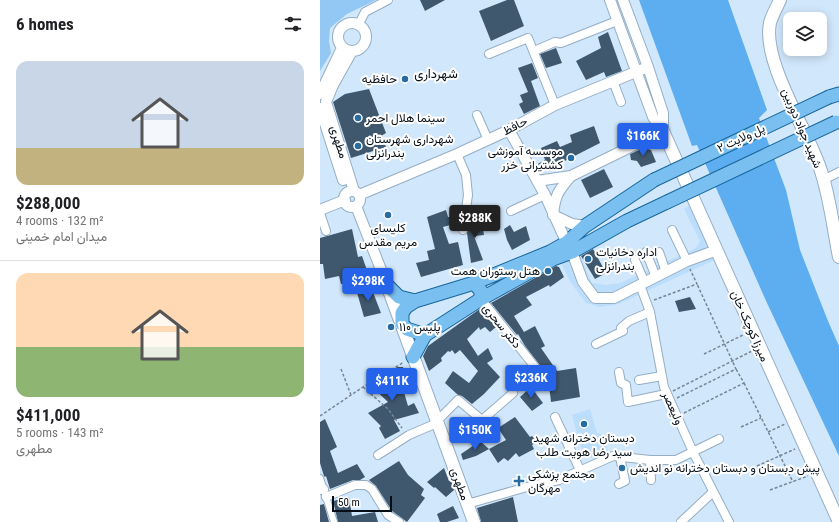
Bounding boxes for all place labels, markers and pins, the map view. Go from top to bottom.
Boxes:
place label: حافظیه [362,72,397,86]
marker: حافظیه [400,74,410,84]
place label: سینما هلال احمر [365,111,445,126]
marker: سینما هلال احمر [353,113,363,123]
pin: $166K [615,123,671,157]
place label: شهرداری شهرستان بندرانزلی [366,132,453,161]
marker: شهرداری شهرستان بندرانزلی [353,141,363,151]
place label: موسسه آموزشی کشتیرانی خزر [488,144,563,173]
marker: موسسه آموزشی کشتیرانی خزر [566,153,576,163]
pin: $288K [447,205,503,239]
marker: کلیسای مریم مقدس [383,210,393,220]
place label: کلیسای مریم مقدس [359,221,417,250]
place label: اداره دخانیات بندرانزلی [596,245,657,274]
marker: اداره دخانیات بندرانزلی [583,254,593,264]
place label: هتل رستوران همت [451,264,540,279]
marker: هتل رستوران همت [543,266,553,276]
pin: $298K [340,268,396,302]
place label: پلیس ۱۱۰ [399,320,441,335]
marker: پلیس ۱۱۰ [386,322,396,332]
pin: $236K [503,365,559,399]
pin: $411K [364,368,420,402]
pin: $150K [447,417,503,451]
marker: دبستان دخترانه شهید سید رضا هویت طلب [579,419,589,429]
place label: دبستان دخترانه شهید سید رضا هویت طلب [533,431,635,460]
place label: پیش دبستان و دبستان دخترانه نو اندیش [630,461,820,476]
marker: پیش دبستان و دبستان دخترانه نو اندیش [617,463,627,473]
place label: مجتمع پزشکی مهرگان [528,467,595,496]
marker: مجتمع پزشکی مهرگان [513,475,525,487]

